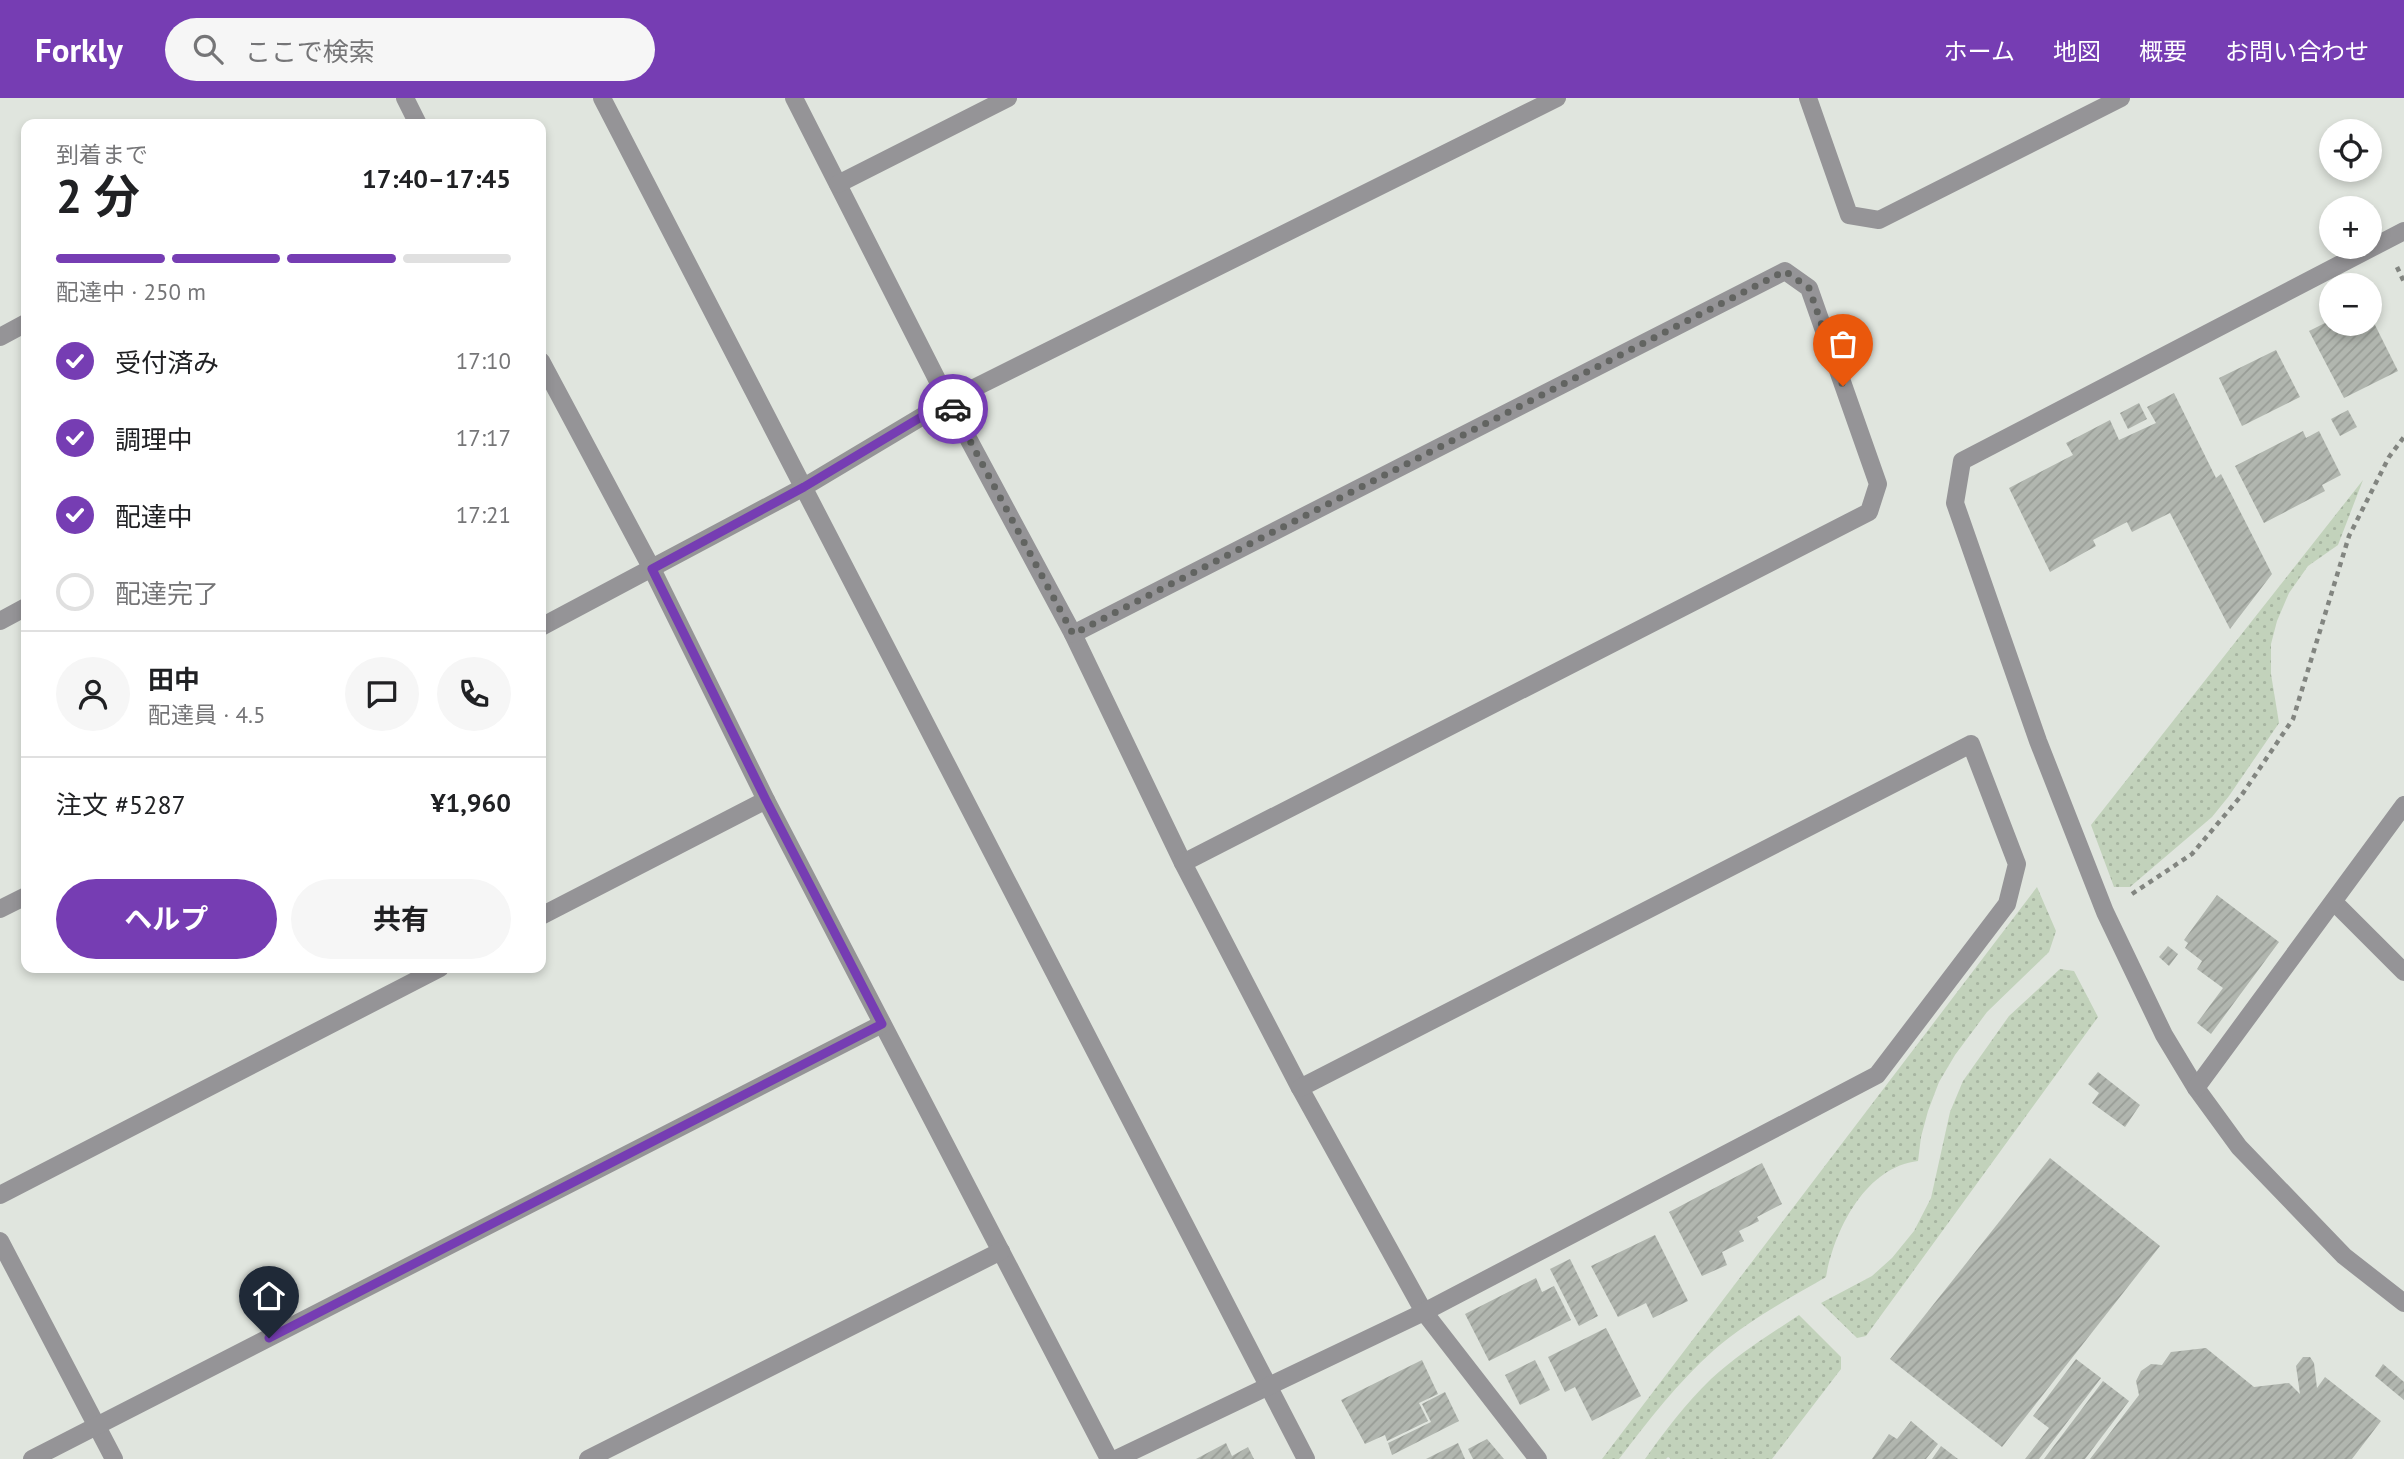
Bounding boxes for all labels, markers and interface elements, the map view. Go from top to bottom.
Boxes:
search box [165,18,655,81]
text: Forkly [35,28,123,71]
icon: search [189,30,227,68]
text: ここで検索 [245,35,375,68]
text: ホーム [1944,36,2015,67]
text: 地図 [2053,36,2101,67]
text: 概要 [2139,36,2187,67]
text: お問い合わせ [2225,36,2369,67]
map controls [2319,119,2382,336]
button: locate [2319,119,2382,182]
text: 到着まで [56,140,148,169]
text: 17:40–17:45 [362,162,511,195]
text: 2 分 [56,166,140,226]
button: + [2319,196,2382,259]
button: − [2319,273,2382,336]
text: 配達中 · 250 m [56,277,206,306]
pin [1813,314,1873,386]
icon: bag [1824,325,1862,363]
icon: check [56,342,94,380]
text: 受付済み [115,346,219,379]
text: 17:10 [456,346,511,375]
courier [918,374,988,444]
icon: car [934,390,972,428]
icon: check [56,419,94,457]
text: 調理中 [115,423,193,456]
text: 17:17 [456,423,511,452]
icon: check [56,496,94,534]
text: 配達中 [115,500,193,533]
text: 17:21 [456,500,511,529]
text: 配達完了 [115,577,219,610]
button: person [56,657,130,731]
button: chat [345,657,419,731]
button: phone [437,657,511,731]
text: 田中 [148,663,200,696]
text: 配達員 · 4.5 [148,700,265,729]
text: ¥1,960 [431,786,511,819]
text: 注文 #5287 [56,788,186,821]
button: ヘルプ [56,879,277,959]
button: 共有 [291,879,511,959]
pin [239,1266,299,1338]
icon: home [250,1277,288,1315]

